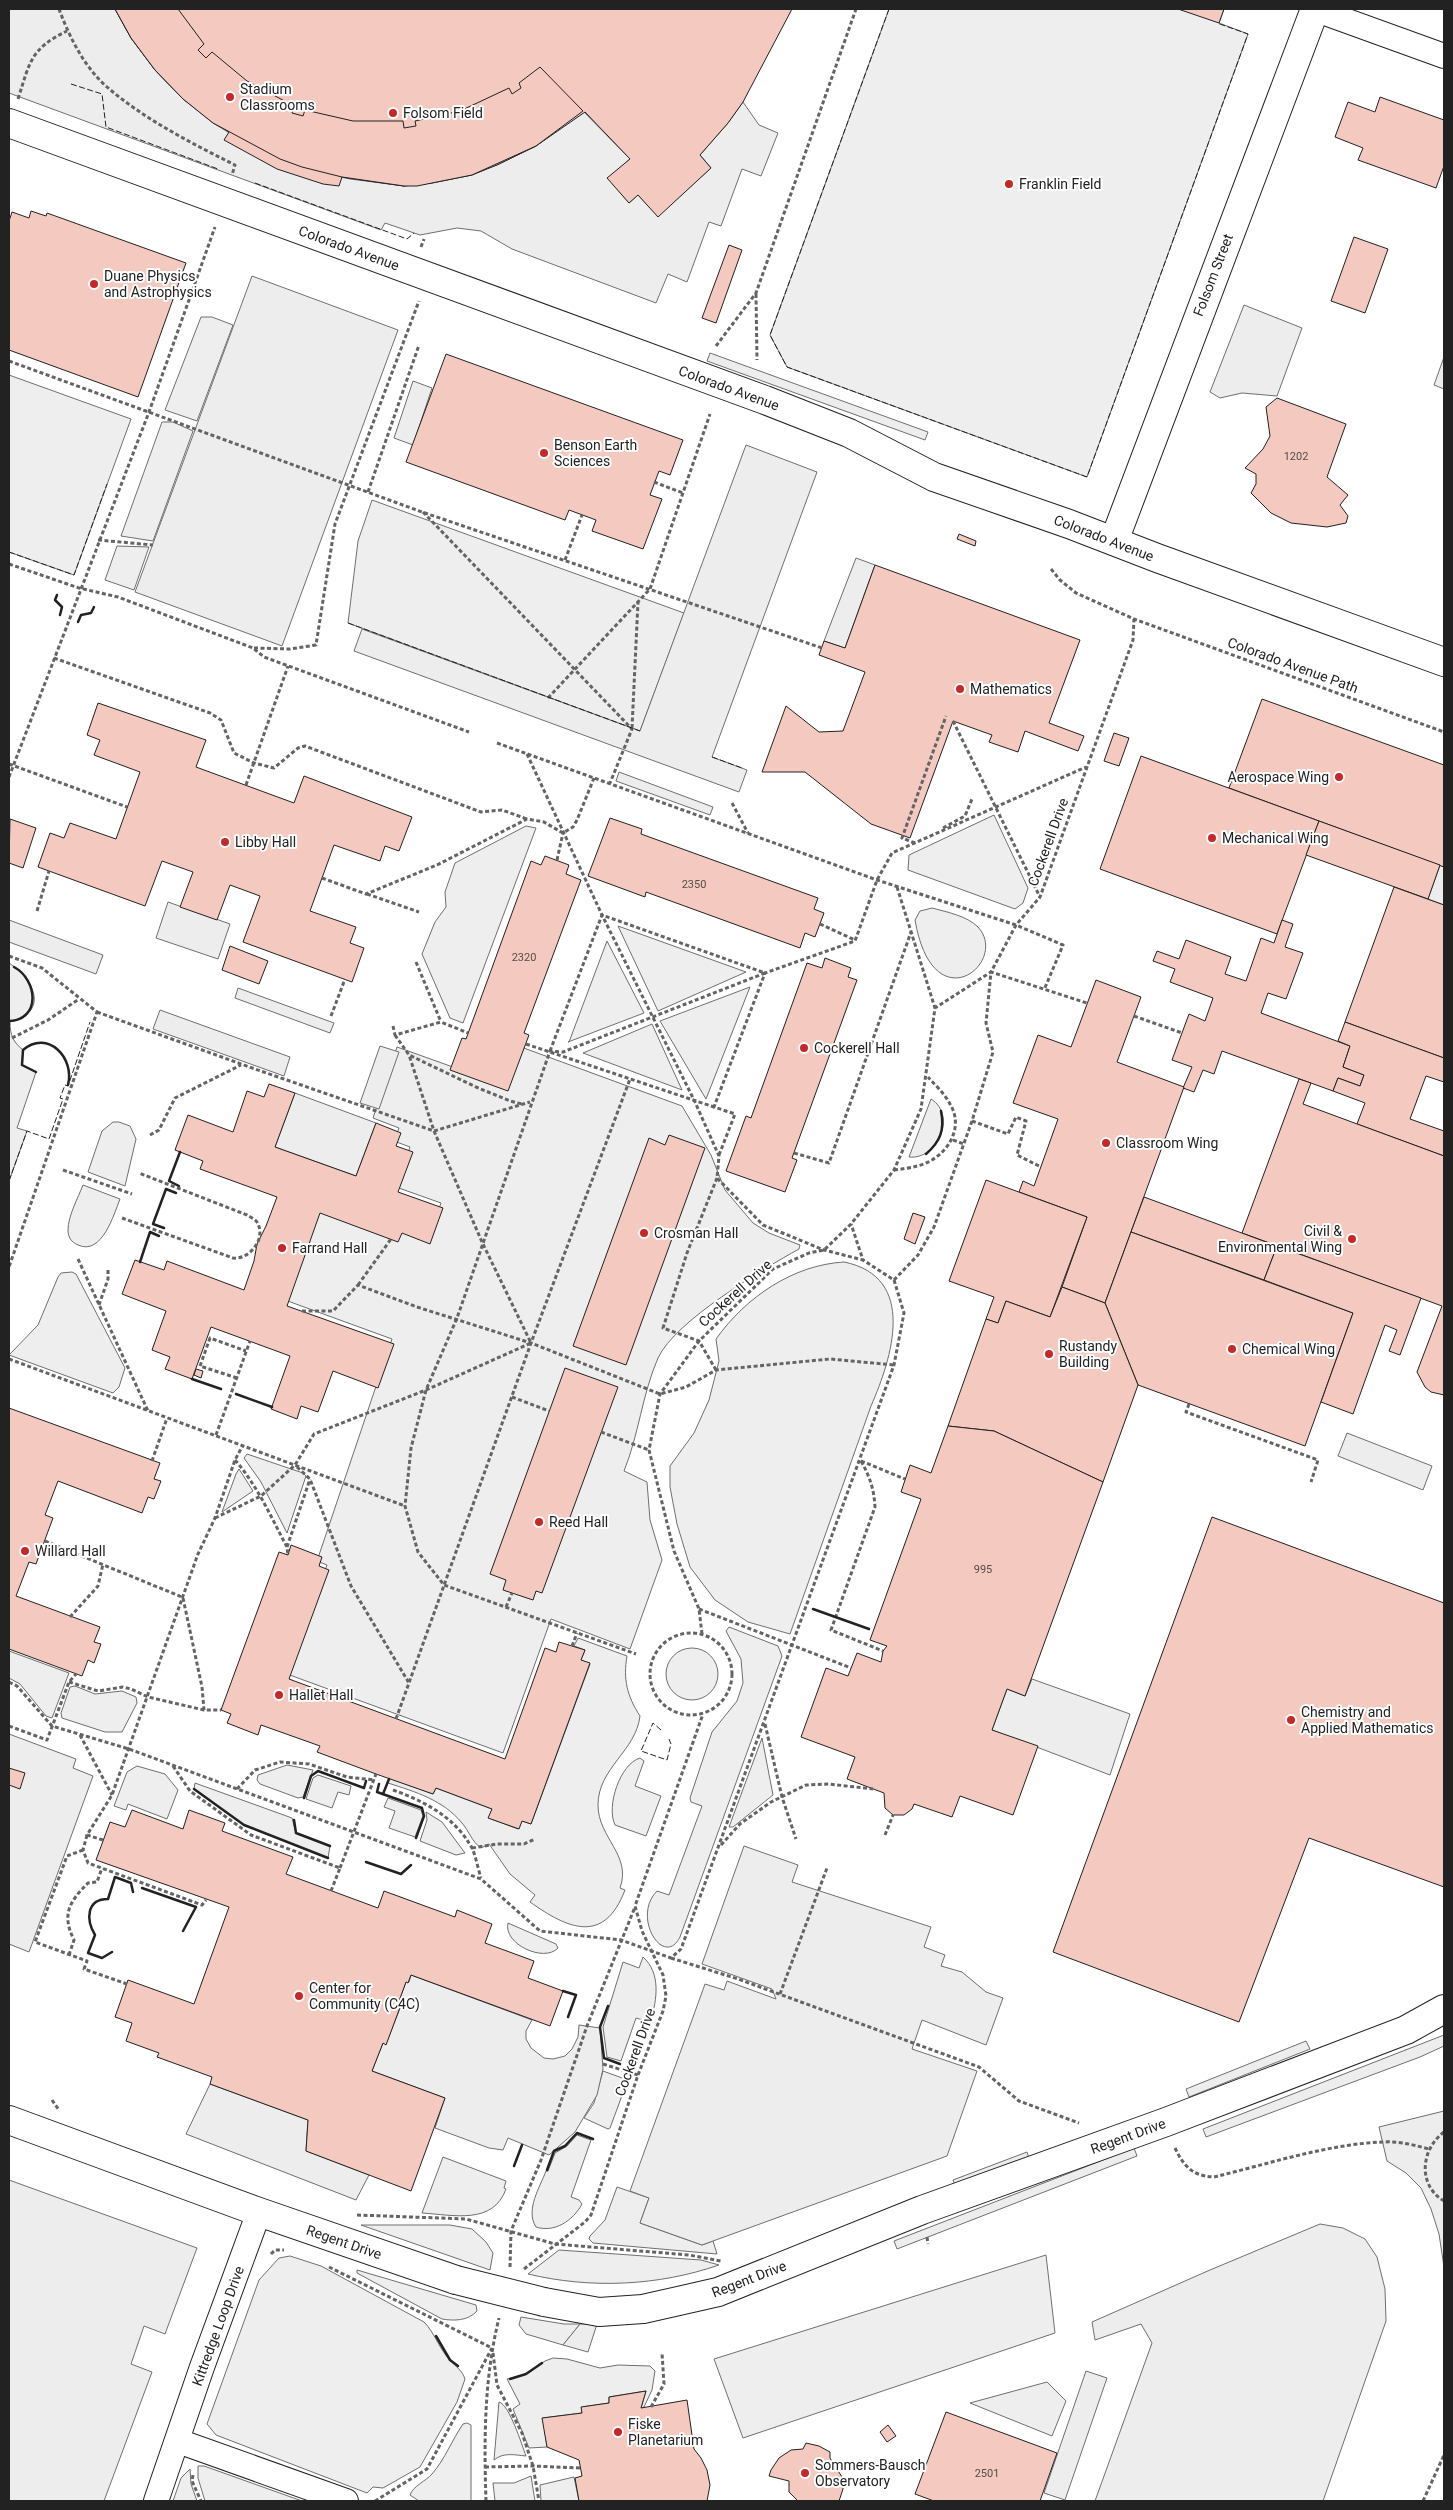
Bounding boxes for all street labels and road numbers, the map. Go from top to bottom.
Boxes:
street label: Colorado Avenue [297,222,401,274]
street label: Folsom Street [1190,231,1236,318]
street label: Colorado Avenue [677,362,781,414]
street label: Colorado Avenue [1052,512,1156,564]
street label: Colorado Avenue Path [1225,634,1361,696]
street label: Cockerell Drive [1025,796,1071,888]
street label: Cockerell Drive [695,1256,775,1330]
street label: Cockerell Drive [612,2006,658,2098]
street label: Regent Drive [1088,2115,1168,2157]
street label: Regent Drive [304,2222,384,2262]
street label: Regent Drive [709,2257,789,2301]
street label: Kittredge Loop Drive [189,2264,247,2388]

